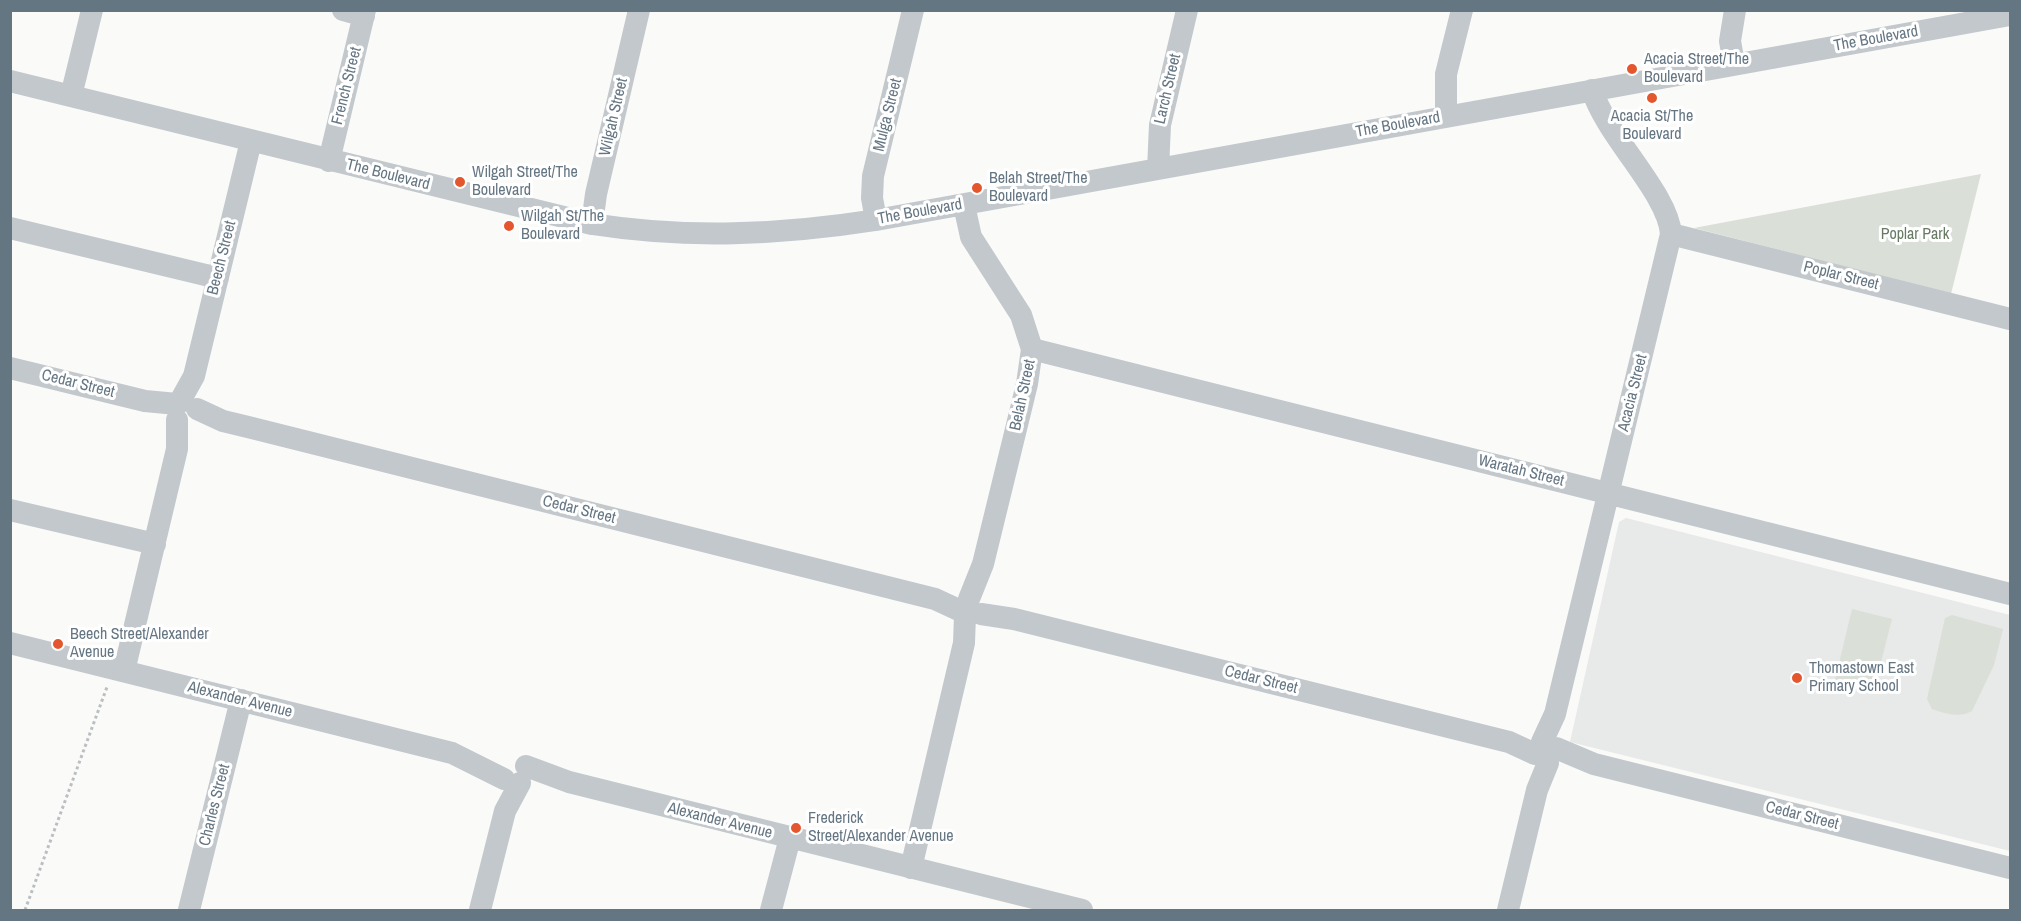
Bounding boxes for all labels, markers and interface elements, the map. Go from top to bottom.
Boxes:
street label: The Boulevard [1832,22,1920,56]
street label: French Street [328,45,366,127]
place label: Acacia Street/The Boulevard [1644,50,1749,88]
street label: Larch Street [1151,52,1185,126]
marker: Acacia Street/The Boulevard [1625,62,1639,76]
street label: Wilgah Street [596,76,632,158]
street label: Mulga Street [870,77,906,153]
marker: Acacia St/The Boulevard [1645,91,1659,105]
place label: Acacia St/The Boulevard [1611,107,1693,145]
street label: The Boulevard [1354,108,1442,142]
street label: The Boulevard [344,155,432,195]
place label: Wilgah Street/The Boulevard [472,163,578,201]
place label: Belah Street/The Boulevard [989,169,1087,207]
marker: Wilgah Street/The Boulevard [453,175,467,189]
marker: Belah Street/The Boulevard [970,181,984,195]
street label: The Boulevard [876,195,964,229]
place label: Wilgah St/The Boulevard [521,207,604,245]
street label: Beech Street [204,219,240,297]
marker: Wilgah St/The Boulevard [502,219,516,233]
park label: Poplar Park [1881,225,1949,245]
street label: Poplar Street [1802,257,1880,295]
street label: Acacia Street [1614,352,1652,434]
street label: Belah Street [1006,358,1040,432]
street label: Cedar Street [40,366,116,402]
street label: Waratah Street [1476,451,1566,491]
street label: Cedar Street [541,492,617,528]
place label: Beech Street/Alexander Avenue [70,625,209,663]
marker: Beech Street/Alexander Avenue [51,637,65,651]
place label: Thomastown East Primary School [1809,659,1914,697]
street label: Cedar Street [1223,662,1299,698]
marker: Thomastown East Primary School [1790,671,1804,685]
street label: Alexander Avenue [186,678,294,722]
street label: Charles Street [196,762,234,848]
street label: Cedar Street [1764,798,1840,834]
street label: Alexander Avenue [666,799,774,843]
place label: Frederick Street/Alexander Avenue [808,809,954,847]
marker: Frederick Street/Alexander Avenue [789,821,803,835]

